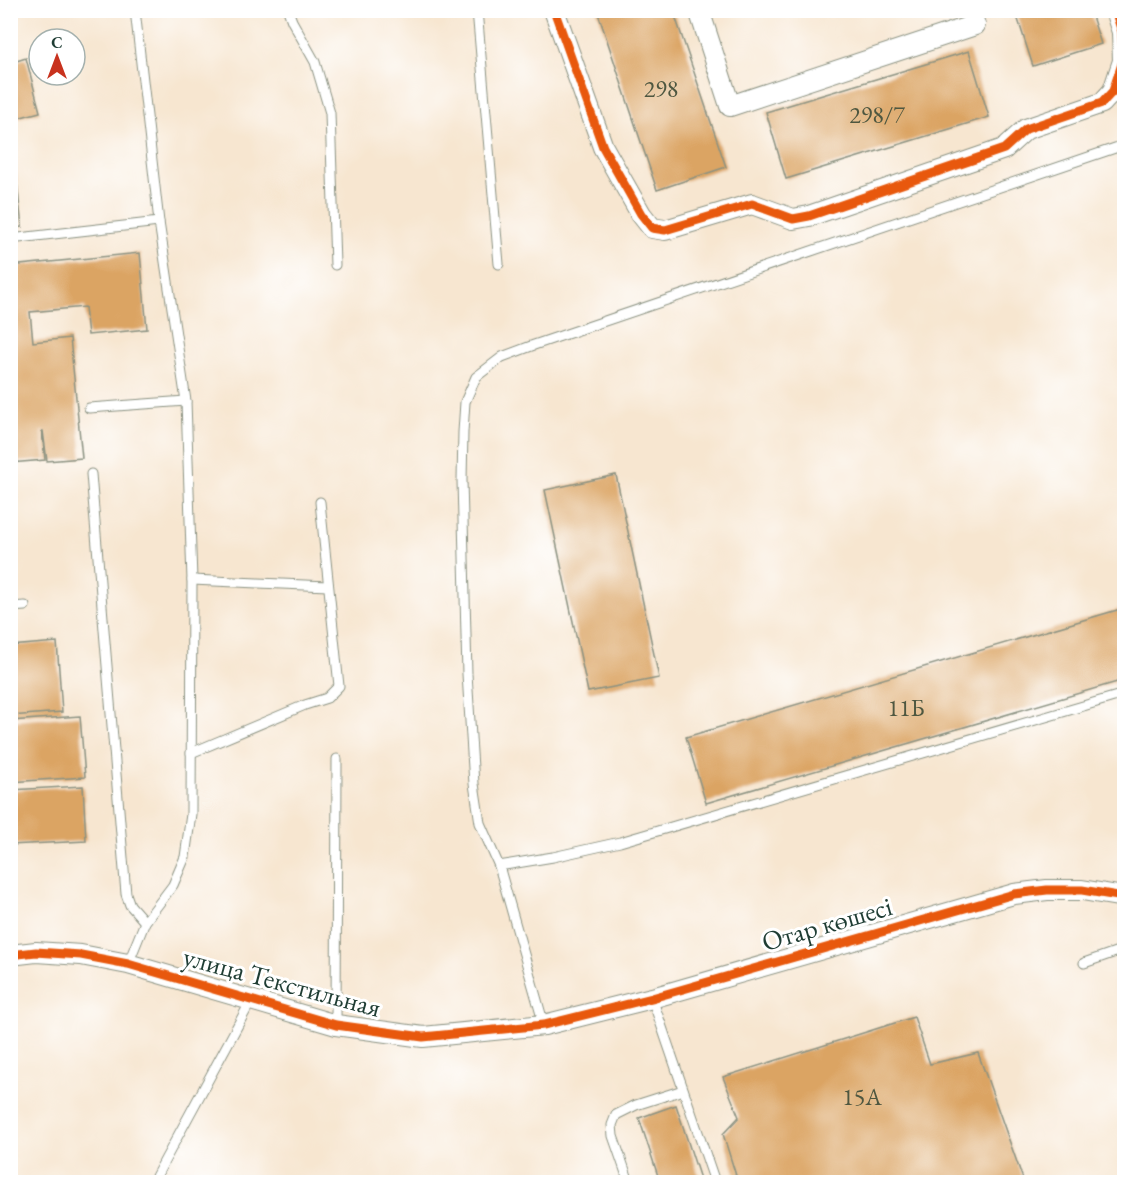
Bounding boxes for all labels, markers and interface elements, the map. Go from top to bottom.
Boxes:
north arrow [27,27,87,87]
text: С [51,32,63,53]
house number: 298 [644,73,678,104]
house number: 298/7 [849,99,905,130]
house number: 11Б [887,692,925,723]
street label: Отар көшесі [758,888,897,959]
street label: улица Текстильная [179,938,385,1025]
house number: 15А [842,1081,882,1112]

